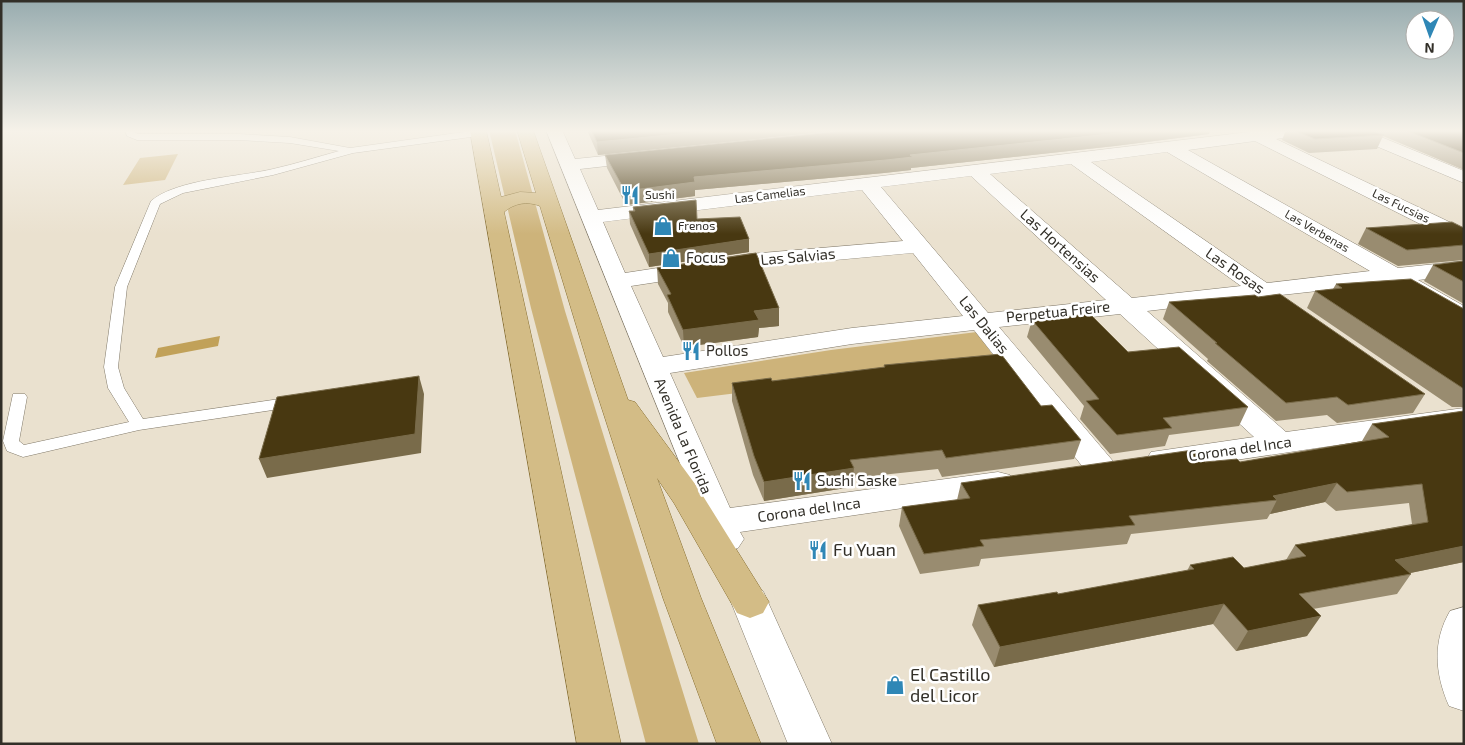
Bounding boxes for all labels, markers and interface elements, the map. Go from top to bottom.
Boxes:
north arrow [1405,10,1455,60]
text: N [1424,40,1435,57]
street label: Las Camelias [734,183,806,205]
restaurant icon: Sushi [619,184,641,206]
street label: Las Fucsias [1370,185,1432,225]
place label: Sushi [645,187,675,201]
street label: Las Hortensias [1017,205,1104,286]
street label: Las Verbenas [1283,206,1352,254]
shop icon: Frenos [652,215,674,237]
place label: Frenos [678,218,715,232]
street label: Las Rosas [1203,243,1269,297]
street label: Las Salvias [760,244,836,268]
shop icon: Focus [660,247,682,269]
place label: Focus [686,248,726,266]
street label: Las Dalias [956,292,1014,357]
street label: Perpetua Freire [1005,297,1111,325]
restaurant icon: Pollos [680,340,702,362]
place label: Pollos [706,341,748,359]
street label: Avenida La Florida [651,375,717,496]
street label: Corona del Inca [1187,432,1293,464]
restaurant icon: Sushi Saske [791,470,813,492]
place label: Sushi Saske [817,471,897,489]
street label: Corona del Inca [756,493,862,525]
place label: Fu Yuan [833,538,896,560]
restaurant icon: Fu Yuan [807,539,829,561]
place label: El Castillo del Licor [910,663,991,706]
shop icon: El Castillo del Licor [884,674,906,696]

